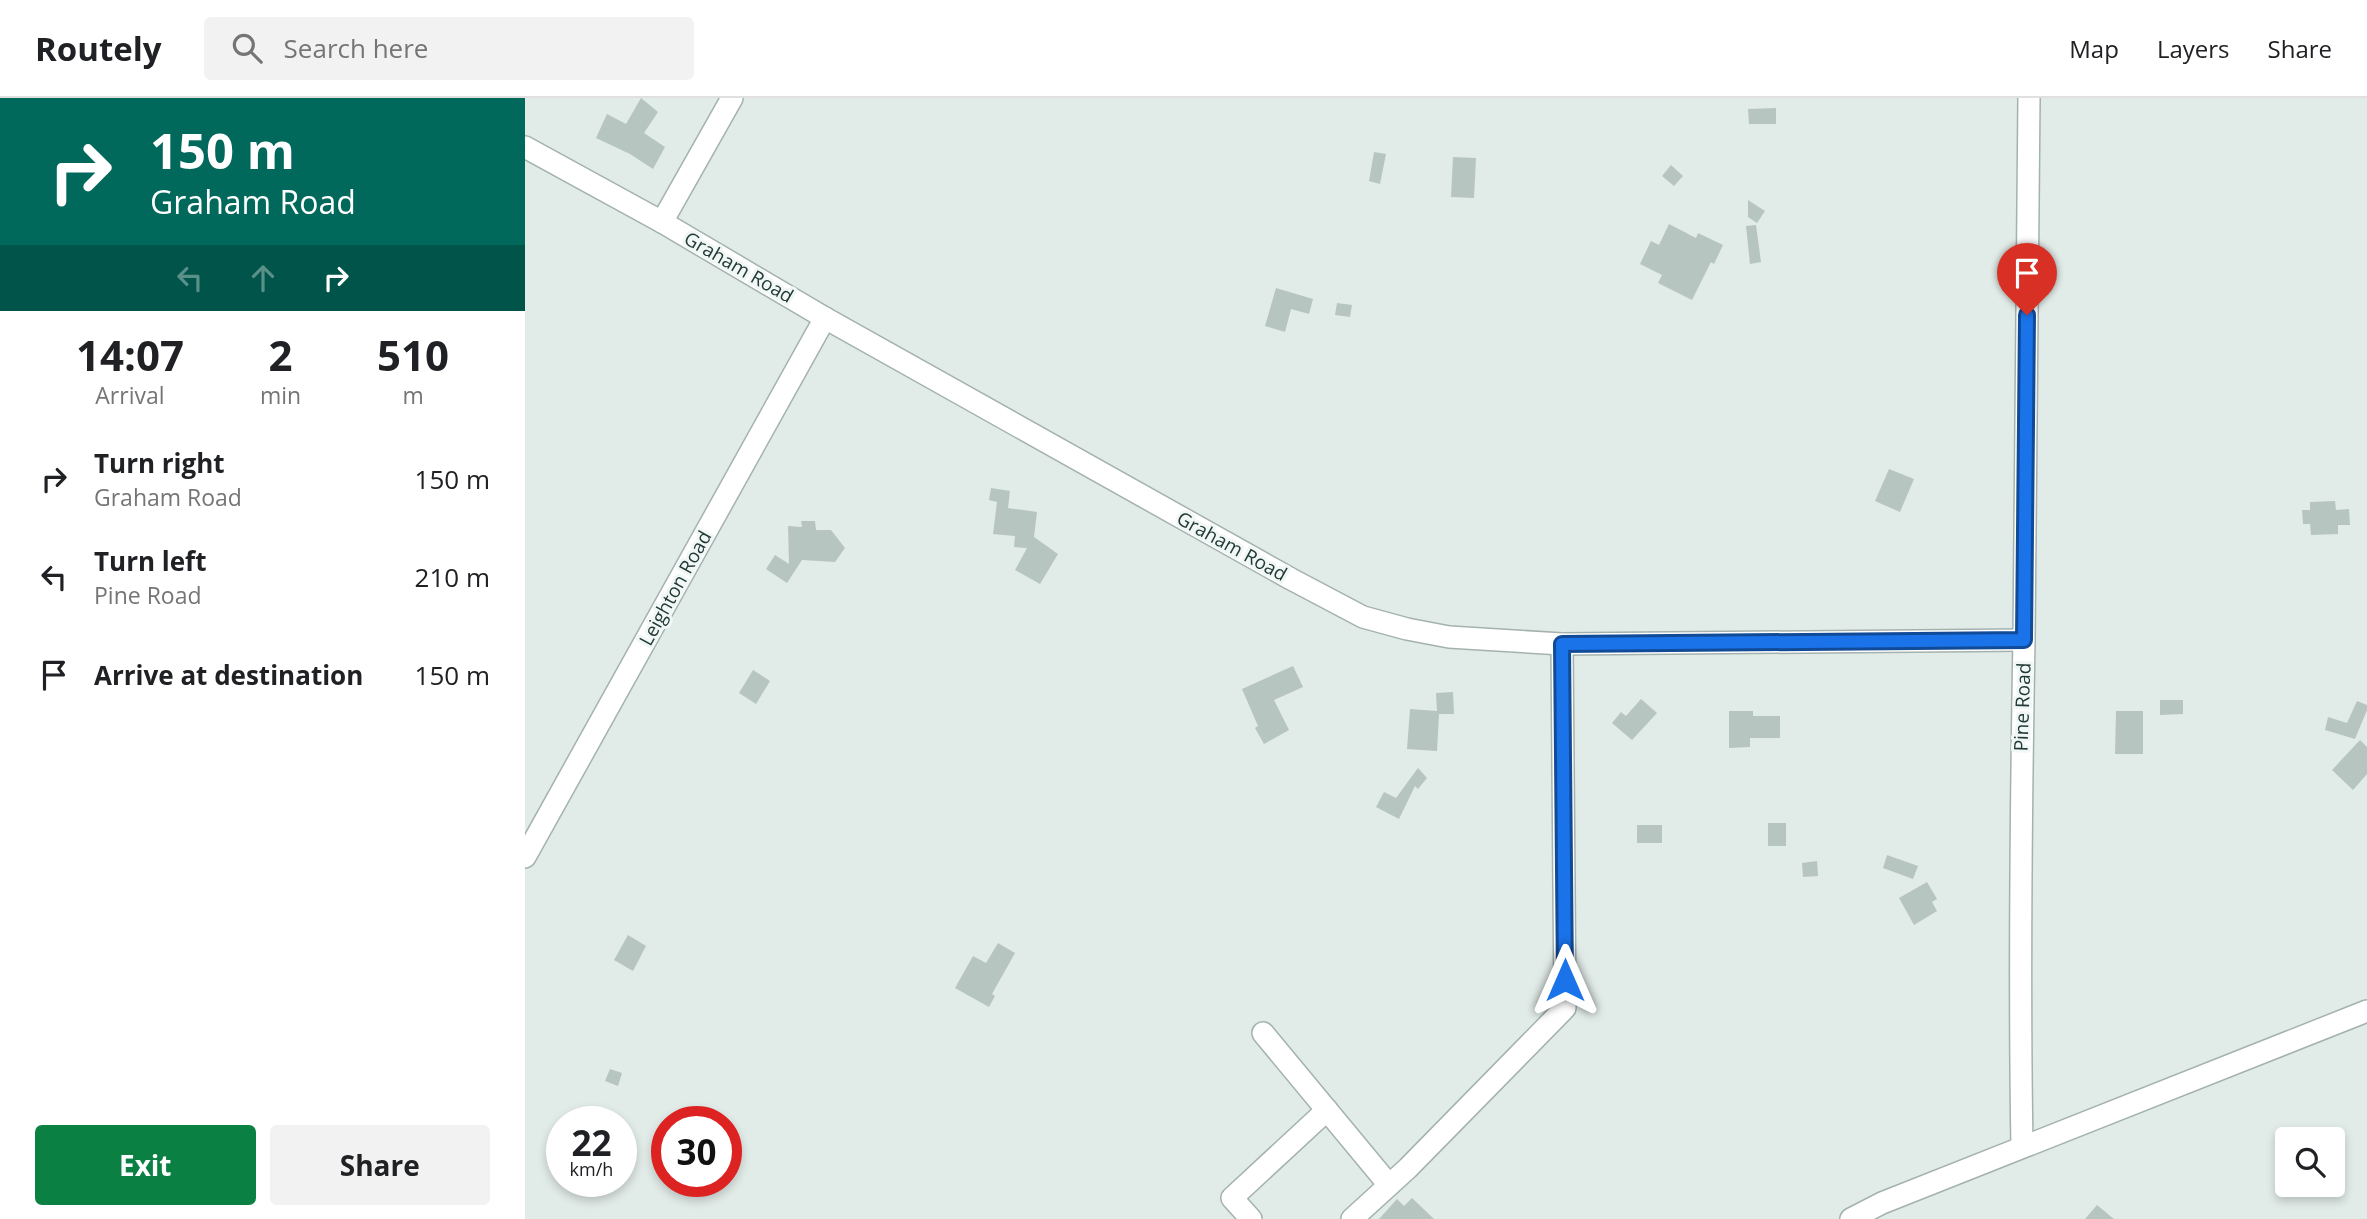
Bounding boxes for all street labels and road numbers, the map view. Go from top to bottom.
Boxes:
street label: Graham Road [680,225,798,309]
street label: Graham Road [1172,505,1292,587]
street label: Leighton Road [633,526,717,650]
street label: Pine Road [2007,662,2037,752]

